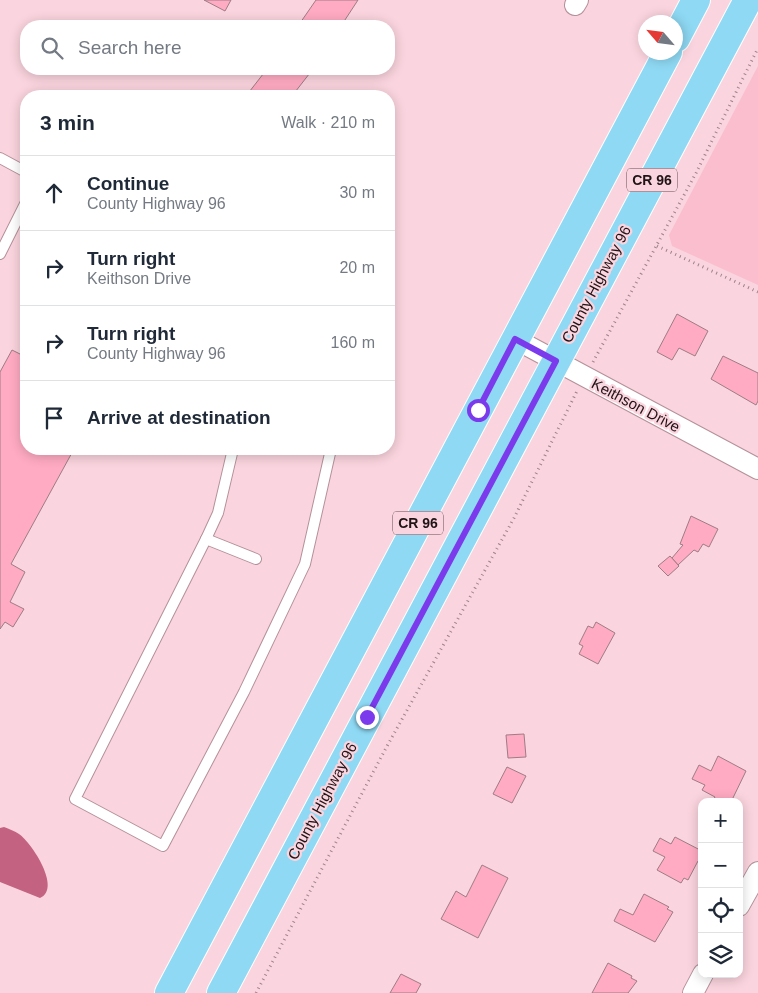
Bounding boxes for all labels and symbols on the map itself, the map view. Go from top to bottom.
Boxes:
north arrow [638,15,683,60]
road number: CR 96 [627,168,677,192]
street label: County Highway 96 [558,223,634,345]
street label: Keithson Drive [589,375,683,435]
route start [467,399,490,422]
road number: CR 96 [393,512,443,534]
route end [356,706,379,729]
street label: County Highway 96 [284,740,360,862]

